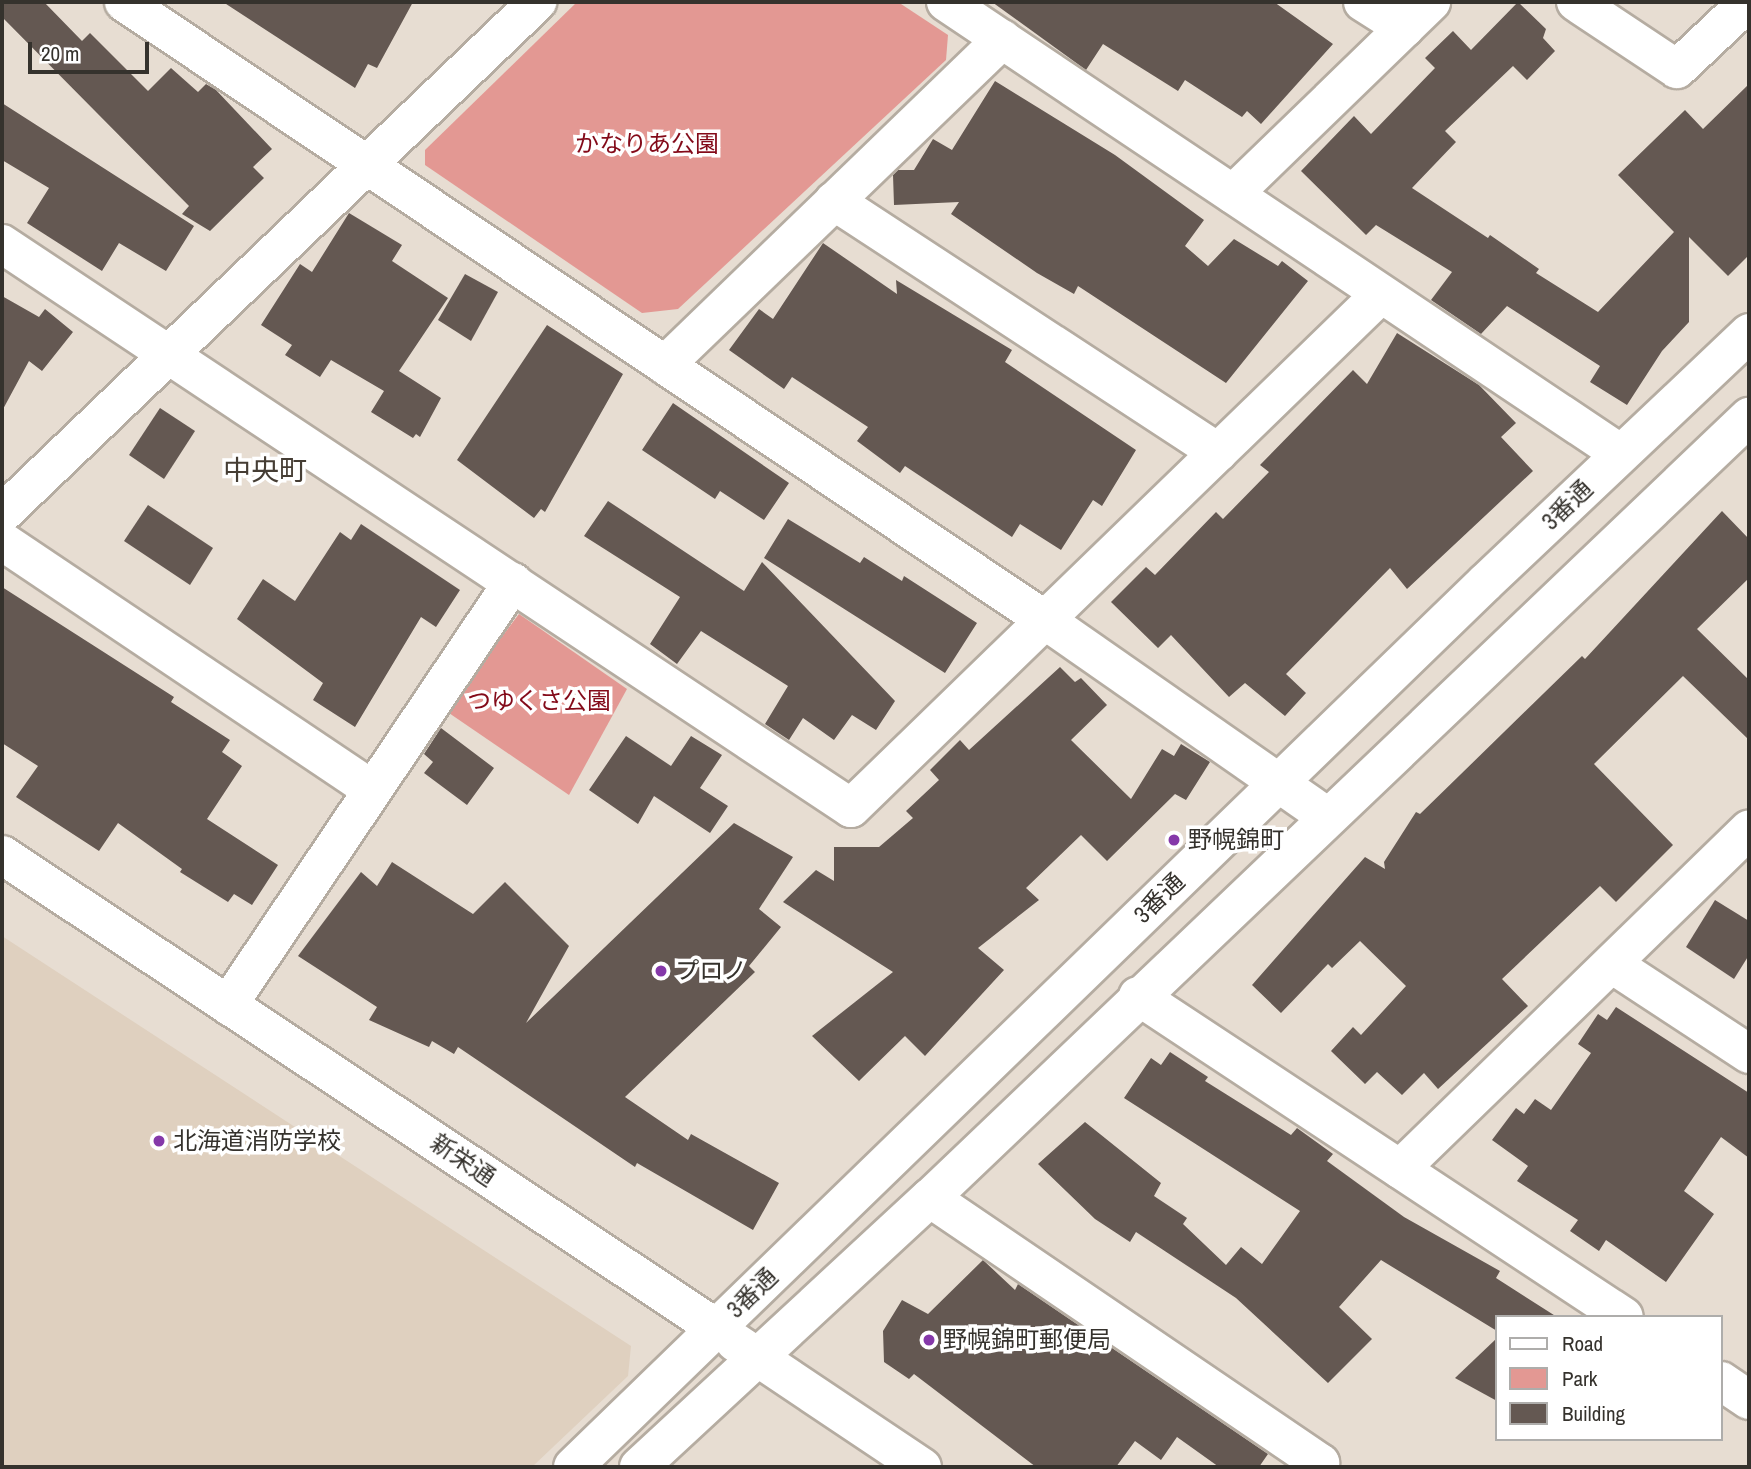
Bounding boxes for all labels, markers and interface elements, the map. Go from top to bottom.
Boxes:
scale bar [32,28,152,72]
text: 20 m [41,39,79,68]
park label: かなりあ公園 [575,130,719,158]
district label: 中央町 [223,453,307,487]
street label: 3番通 [1536,474,1598,536]
park label: つゆくさ公園 [467,687,611,715]
place label: 野幌錦町 [1188,826,1284,854]
marker: 野幌錦町 [1166,832,1182,848]
street label: 3番通 [1128,867,1190,929]
place label: プロノ [675,957,747,985]
marker: プロノ [653,963,669,979]
place label: 北海道消防学校 [173,1127,341,1155]
street label: 新栄通 [425,1128,501,1192]
marker: 北海道消防学校 [151,1133,167,1149]
street label: 3番通 [721,1262,783,1324]
legend [1496,1315,1723,1441]
place label: 野幌錦町郵便局 [943,1326,1111,1354]
text: Road [1562,1329,1603,1358]
marker: 野幌錦町郵便局 [921,1332,937,1348]
text: Park [1562,1364,1597,1393]
text: Building [1562,1399,1625,1428]

